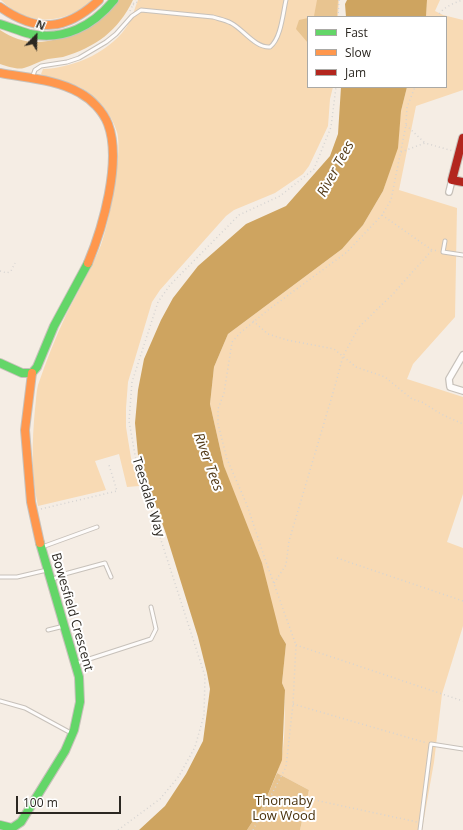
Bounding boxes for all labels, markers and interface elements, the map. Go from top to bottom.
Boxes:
north arrow [16,16,56,56]
text: N [34,16,48,33]
legend [307,16,447,88]
text: Fast [345,24,368,41]
text: Slow [345,44,371,61]
text: Jam [345,64,366,81]
water label: River Tees [314,138,358,200]
water label: River Tees [190,430,226,494]
street label: Teesdale Way [128,455,168,539]
street label: Bowesfield Crescent [48,551,96,673]
scale bar [18,788,123,814]
park label: Thornaby Low Wood [252,793,316,824]
text: 100 m [23,794,58,811]

